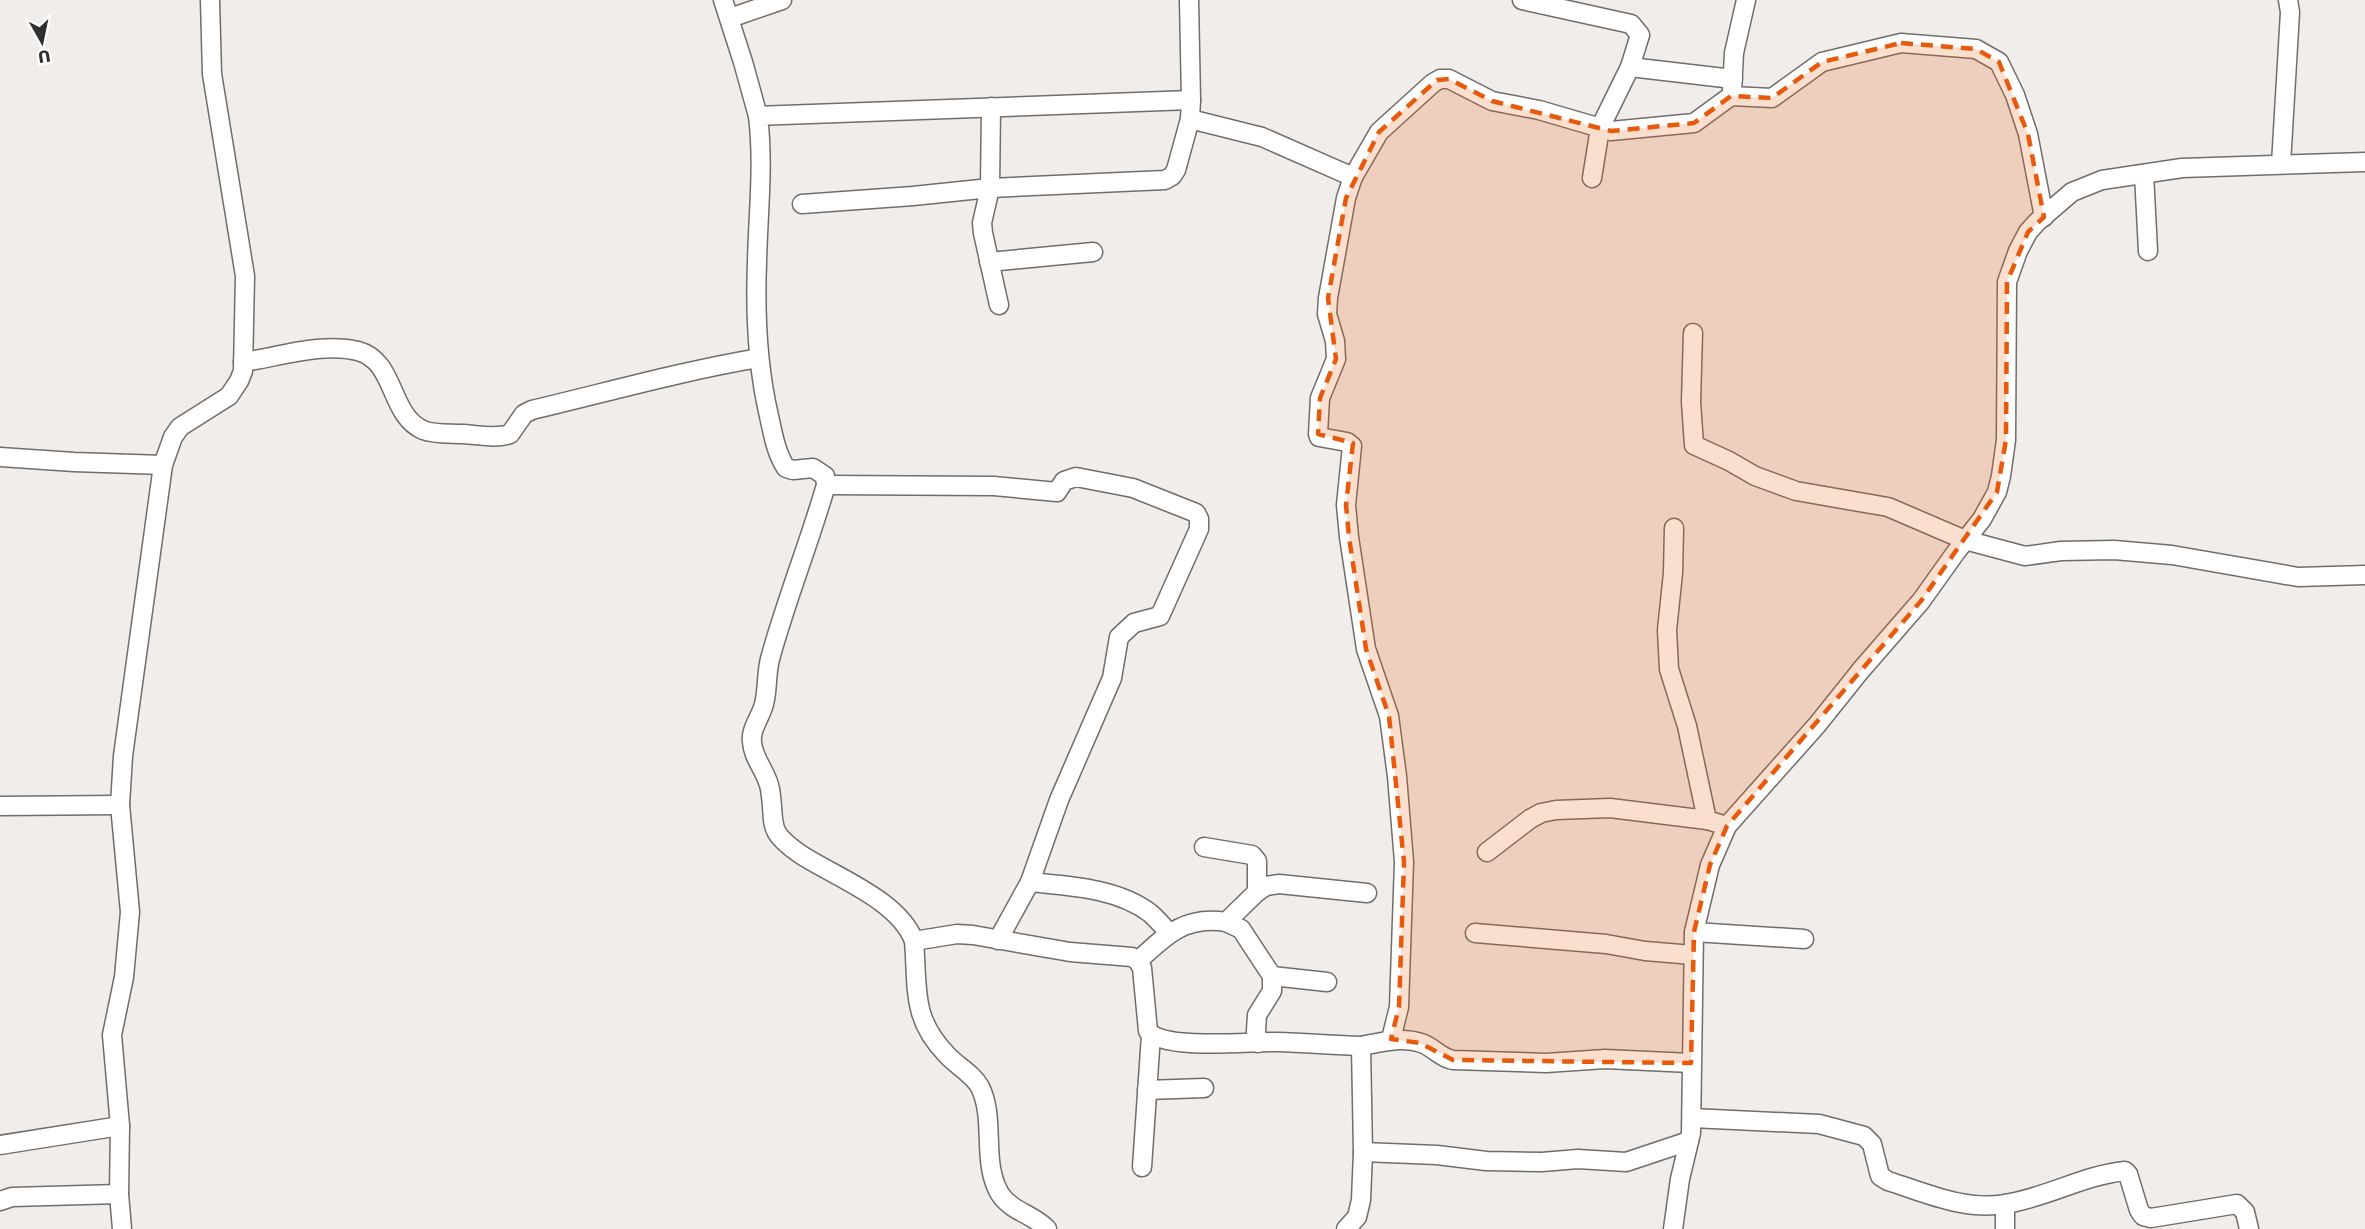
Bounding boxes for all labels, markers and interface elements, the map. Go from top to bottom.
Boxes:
north arrow [12,12,72,72]
text: U [36,46,52,67]

